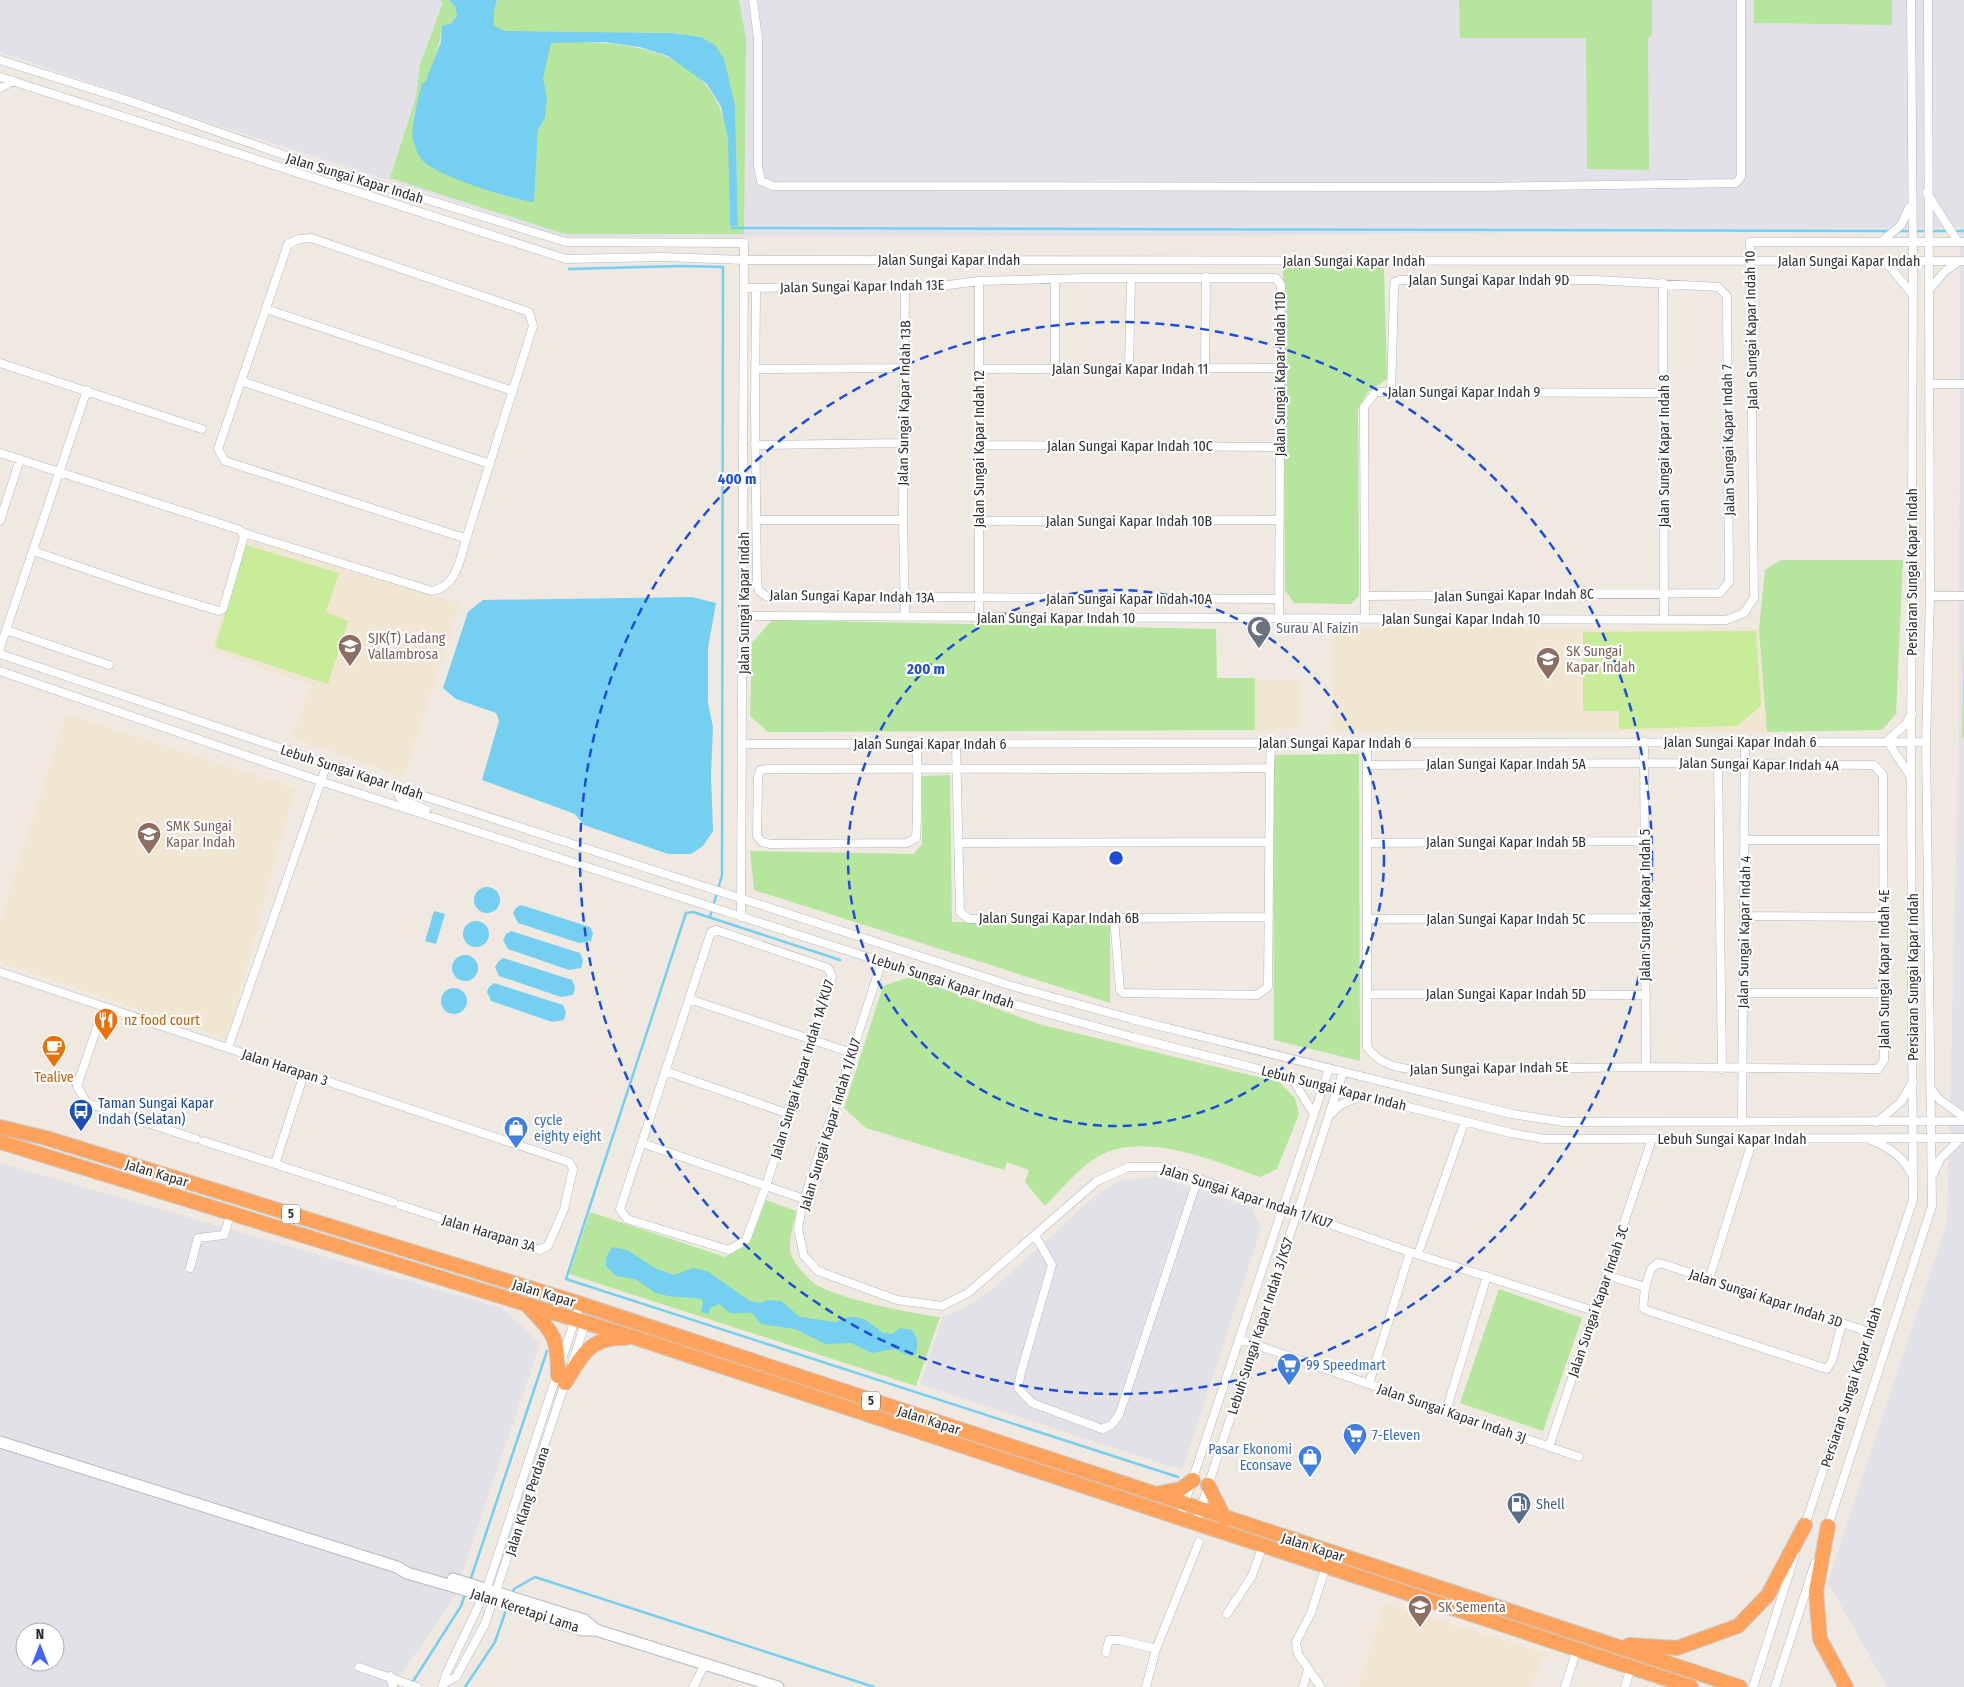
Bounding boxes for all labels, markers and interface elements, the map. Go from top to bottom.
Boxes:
street label: Jalan Sungai Kapar Indah [284,149,426,207]
street label: Jalan Sungai Kapar Indah 10 [1742,251,1761,409]
street label: Jalan Sungai Kapar Indah [878,252,1020,269]
street label: Jalan Sungai Kapar Indah [1283,253,1425,270]
street label: Jalan Sungai Kapar Indah [1778,253,1920,270]
street label: Jalan Sungai Kapar Indah 9D [1409,272,1569,289]
street label: Jalan Sungai Kapar Indah 13E [780,277,945,296]
street label: Jalan Sungai Kapar Indah 11D [1272,292,1289,456]
street label: Jalan Sungai Kapar Indah 13B [895,320,914,486]
street label: Jalan Sungai Kapar Indah 11 [1052,361,1208,378]
street label: Jalan Sungai Kapar Indah 7 [1719,364,1738,516]
street label: Jalan Sungai Kapar Indah 12 [971,370,988,528]
street label: Jalan Sungai Kapar Indah 8 [1656,375,1673,527]
street label: Jalan Sungai Kapar Indah 9 [1388,384,1541,401]
street label: Jalan Sungai Kapar Indah 10C [1047,438,1213,455]
text: 400 m [718,470,756,488]
street label: Persiaran Sungai Kapar Indah [1904,488,1921,656]
street label: Jalan Sungai Kapar Indah 10B [1046,513,1213,530]
street label: Jalan Sungai Kapar Indah [736,532,753,674]
street label: Jalan Sungai Kapar Indah 8C [1434,586,1594,605]
street label: Jalan Sungai Kapar Indah 13A [769,587,935,606]
street label: Jalan Sungai Kapar Indah 10A [1046,591,1213,608]
street label: Jalan Sungai Kapar Indah 10 [977,610,1135,627]
street label: Jalan Sungai Kapar Indah 10 [1382,611,1540,628]
mosque icon: Surau Al Faizin [1246,615,1272,649]
place label: Surau Al Faizin [1276,620,1359,637]
place label: SJK(T) Ladang Vallambrosa [368,630,446,663]
school or university icon: SJK(T) Ladang Vallambrosa [337,633,363,667]
place label: SK Sungai Kapar Indah [1566,643,1635,676]
school or university icon: SK Sungai Kapar Indah [1535,646,1561,680]
text: 200 m [906,660,945,678]
street label: Jalan Sungai Kapar Indah 6 [1664,734,1816,751]
street label: Jalan Sungai Kapar Indah 6 [1259,735,1411,752]
street label: Jalan Sungai Kapar Indah 6 [854,736,1006,753]
street label: Lebuh Sungai Kapar Indah [278,741,425,804]
street label: Jalan Sungai Kapar Indah 4A [1679,755,1840,774]
street label: Jalan Sungai Kapar Indah 5A [1426,756,1586,773]
place label: SMK Sungai Kapar Indah [166,818,235,851]
school or university icon: SMK Sungai Kapar Indah [136,821,162,855]
street label: Jalan Sungai Kapar Indah 5 [1637,829,1654,981]
street label: Jalan Sungai Kapar Indah 5B [1426,834,1586,851]
centre of rings [1107,849,1125,867]
street label: Jalan Sungai Kapar Indah 4 [1735,855,1754,1009]
street label: Jalan Sungai Kapar Indah 4E [1876,889,1893,1049]
street label: Persiaran Sungai Kapar Indah [1905,893,1922,1061]
street label: Jalan Sungai Kapar Indah 6B [979,910,1140,927]
street label: Jalan Sungai Kapar Indah 5C [1426,911,1586,928]
street label: Lebuh Sungai Kapar Indah [869,950,1016,1013]
street label: Jalan Sungai Kapar Indah 1A/KU7 [767,977,838,1161]
street label: Jalan Sungai Kapar Indah 5D [1426,986,1586,1003]
restaurant icon: nz food court [93,1007,119,1041]
place label: nz food court [124,1012,200,1029]
cafe icon: Tealive [41,1034,67,1068]
street label: Jalan Sungai Kapar Indah 1/KU7 [796,1036,865,1212]
street label: Jalan Harapan 3 [240,1046,330,1089]
street label: Jalan Sungai Kapar Indah 5E [1409,1059,1569,1078]
street label: Lebuh Sungai Kapar Indah [1259,1062,1408,1115]
place label: Tealive [34,1069,74,1086]
place label: Taman Sungai Kapar Indah (Selatan) [98,1095,214,1128]
bus stop icon: Taman Sungai Kapar Indah (Selatan) [68,1098,94,1132]
place label: cycle eighty eight [534,1112,602,1145]
shop icon: cycle eighty eight [503,1115,529,1149]
street label: Lebuh Sungai Kapar Indah [1657,1131,1807,1148]
street label: Jalan Kapar [123,1156,190,1191]
street label: Jalan Sungai Kapar Indah 1/KU7 [1159,1161,1335,1232]
road number: 5 [282,1204,300,1224]
street label: Jalan Harapan 3A [440,1211,538,1256]
street label: Jalan Sungai Kapar Indah 3C [1564,1223,1632,1379]
street label: Lebuh Sungai Kapar Indah 3/KS7 [1224,1235,1297,1417]
street label: Jalan Sungai Kapar Indah 3D [1687,1266,1845,1331]
street label: Jalan Kapar [510,1276,577,1311]
street label: Persiaran Sungai Kapar Indah [1817,1305,1885,1470]
supermarket icon: 99 Speedmart [1276,1352,1302,1386]
place label: 99 Speedmart [1306,1357,1386,1374]
street label: Jalan Sungai Kapar Indah 3J [1375,1380,1528,1447]
road number: 5 [862,1392,880,1410]
street label: Jalan Kapar [895,1402,962,1439]
supermarket icon: 7-Eleven [1342,1422,1368,1456]
place label: 7-Eleven [1372,1427,1420,1444]
place label: Pasar Ekonomi Econsave [1208,1441,1292,1474]
street label: Jalan Klang Perdana [502,1444,553,1558]
shop icon: Pasar Ekonomi Econsave [1297,1444,1323,1478]
fuel station icon: Shell [1506,1491,1532,1525]
place label: Shell [1536,1496,1565,1513]
street label: Jalan Kapar [1279,1529,1346,1566]
street label: Jalan Keretapi Lama [468,1585,582,1636]
school or university icon: SK Sementa [1407,1594,1433,1628]
place label: SK Sementa [1438,1599,1506,1616]
north arrow [15,1622,65,1672]
text: N [36,1626,44,1643]

